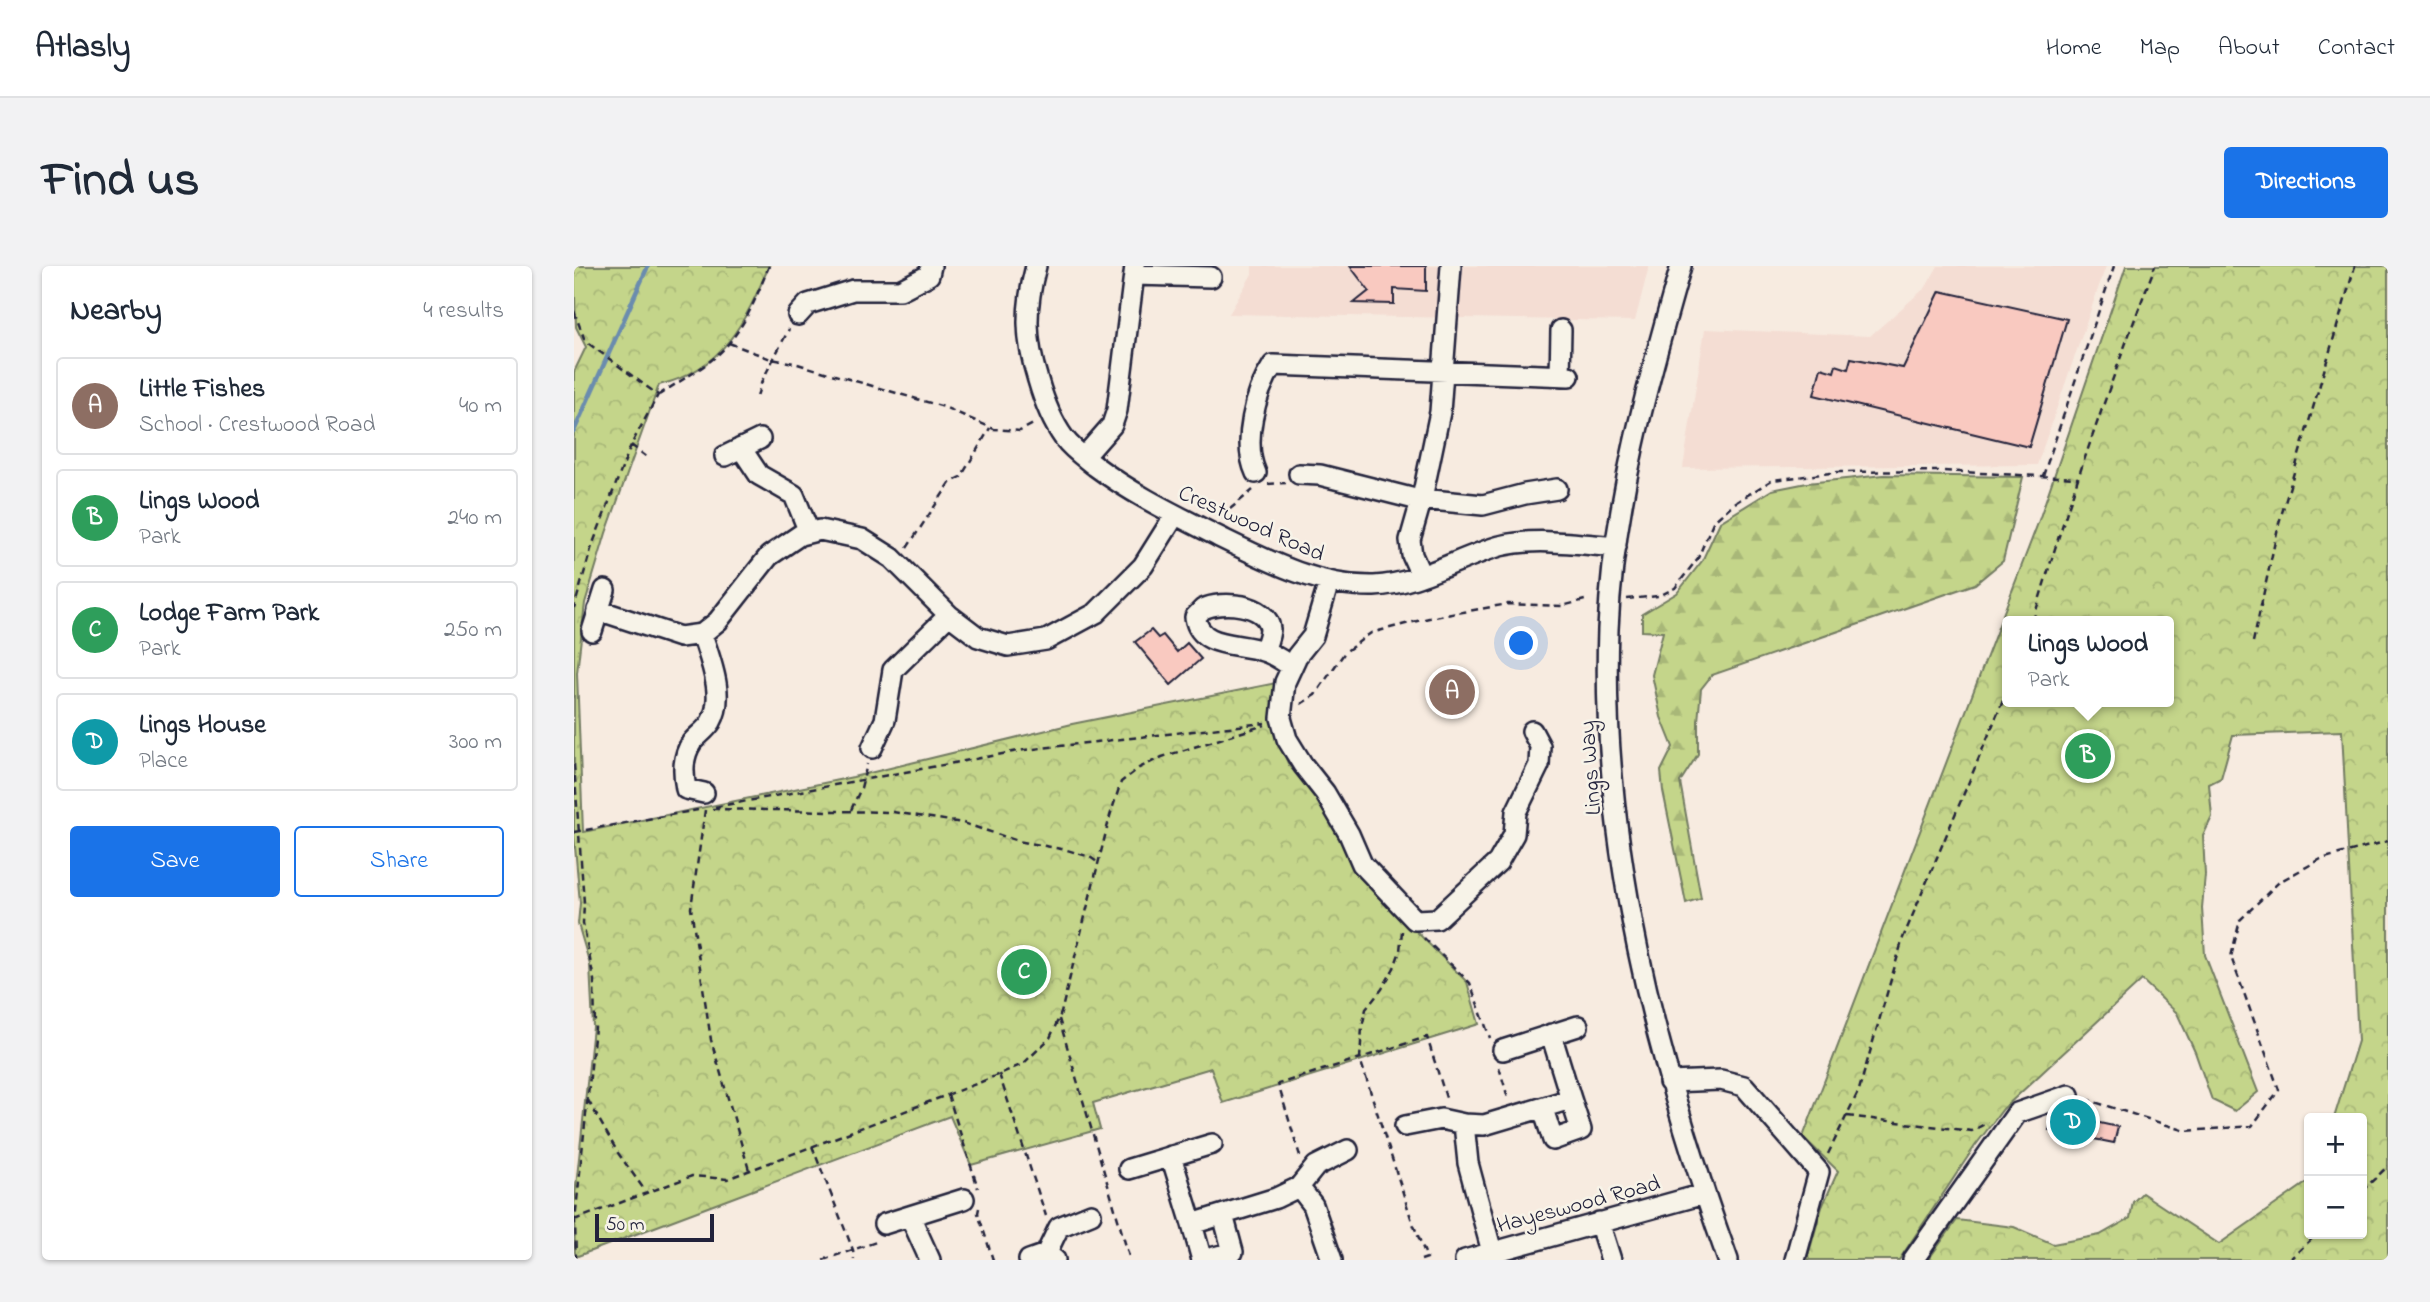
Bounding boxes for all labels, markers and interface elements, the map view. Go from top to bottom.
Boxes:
text: Atlasly [35,24,130,72]
text: Home [2046,31,2102,66]
text: Map [2140,31,2180,66]
text: About [2218,31,2280,66]
text: Contact [2318,31,2395,66]
text: Find us [42,146,199,218]
button: Directions [2224,147,2388,218]
text: Nearby [70,290,162,334]
text: 4 results [423,295,504,328]
text: Little Fishes [139,371,265,409]
text: A [88,390,102,423]
text: 40 m [459,390,502,423]
text: School · Crestwood Road [139,409,375,442]
street label: Crestwood Road [1173,477,1329,571]
text: Lings Wood [139,483,259,521]
text: B [87,502,103,535]
text: 240 m [448,502,502,535]
text: Park [139,521,181,554]
text: Lodge Farm Park [139,595,319,633]
text: C [89,614,101,647]
text: 250 m [444,614,502,647]
popup [2002,616,2174,707]
your location [1504,626,1538,660]
text: Lings Wood [2028,626,2148,664]
text: Park [139,633,181,666]
text: Park [2028,664,2069,697]
pin: A [1429,666,1475,718]
text: Lings House [139,707,266,745]
street label: Lings Way [1572,719,1613,816]
text: D [87,726,103,759]
text: 300 m [449,726,502,759]
pin: B [2065,730,2111,782]
text: Place [139,745,188,778]
button: Save [70,826,280,897]
button: Share [294,826,504,897]
pin: C [1001,946,1047,998]
pin: D [2050,1096,2096,1148]
map controls [2304,1113,2367,1239]
button: + [2304,1113,2367,1176]
street label: Hayeswood Road [1493,1168,1665,1245]
button: − [2304,1176,2367,1239]
scale bar [595,1211,714,1243]
text: 50 m [606,1212,645,1239]

